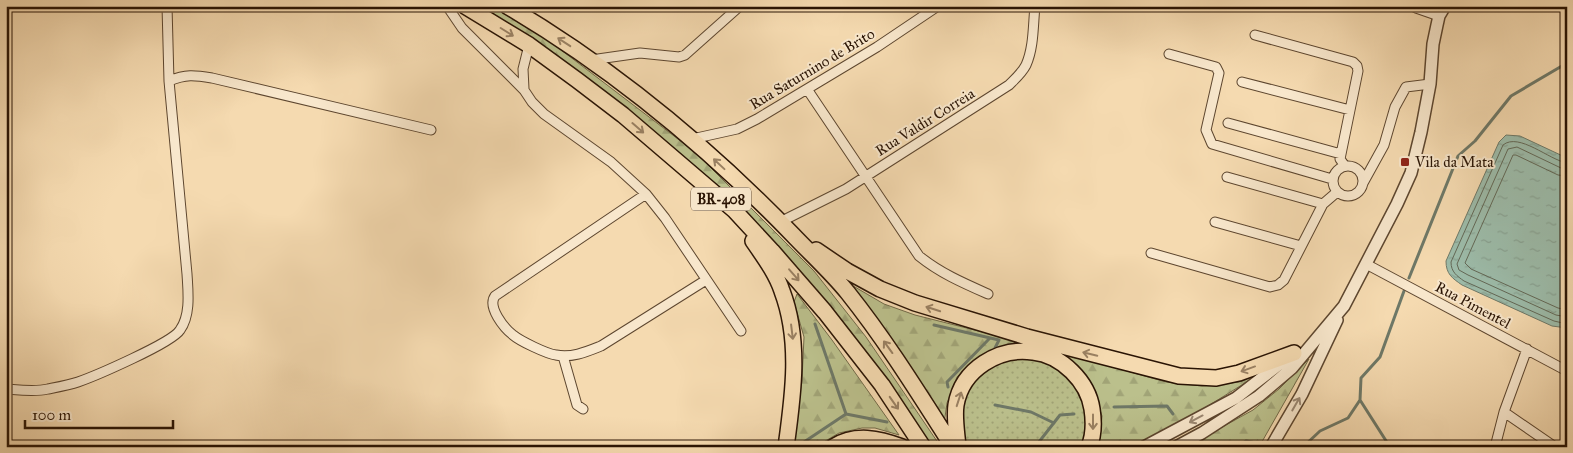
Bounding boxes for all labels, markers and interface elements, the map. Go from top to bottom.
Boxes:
street label: Rua Saturnino de Brito [746,24,878,113]
one-way arrow [499,27,513,37]
one-way arrow [557,37,571,47]
street label: Rua Valdir Correia [872,84,979,160]
one-way arrow [631,122,644,133]
place label: Vila da Mata [1414,153,1494,171]
marker: Vila da Mata [1399,156,1411,168]
one-way arrow [712,158,725,170]
road number: BR-408 [691,188,751,210]
one-way arrow [788,269,799,282]
street label: Rua Pimentel [1432,278,1515,333]
one-way arrow [926,304,942,314]
one-way arrow [787,323,797,339]
one-way arrow [883,340,893,354]
one-way arrow [1082,348,1098,358]
one-way arrow [1241,365,1257,374]
one-way arrow [955,391,964,407]
one-way arrow [889,395,899,409]
scale bar [25,398,172,430]
one-way arrow [1291,398,1301,412]
text: 100 m [32,406,72,424]
one-way arrow [1088,414,1097,430]
one-way arrow [1189,415,1204,424]

